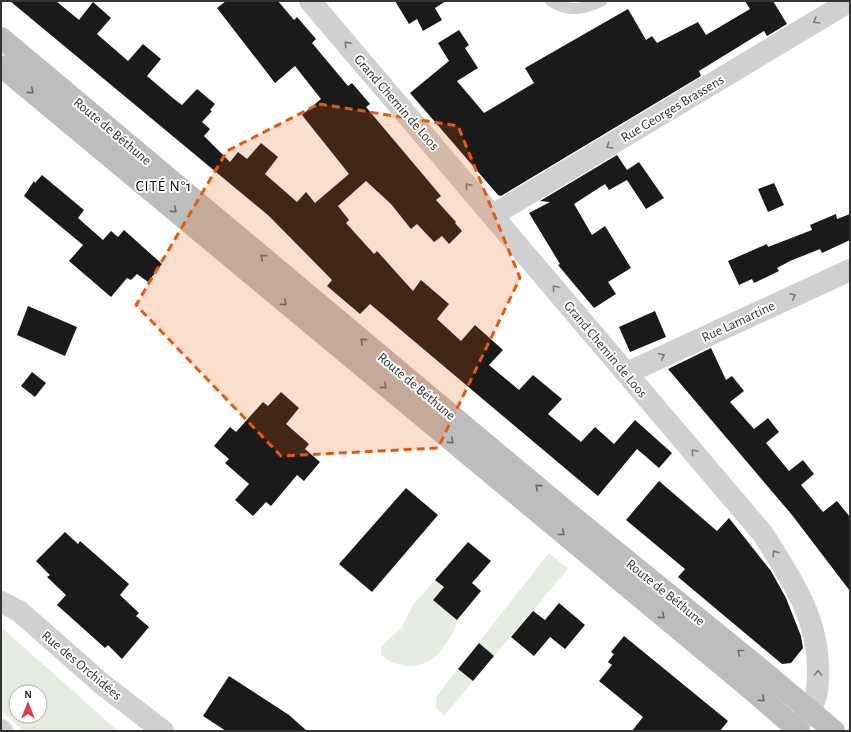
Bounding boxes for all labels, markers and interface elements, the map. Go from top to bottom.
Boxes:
one-way arrow [813,16,820,24]
one-way arrow [345,41,352,49]
street label: Grand Chemin de Loos [351,52,441,153]
street label: Rue Georges Brassens [619,73,726,145]
one-way arrow [26,87,34,94]
street label: Route de Béthune [71,95,154,168]
one-way arrow [606,141,613,148]
district label: CITÉ N°1 [136,177,192,194]
one-way arrow [466,183,473,190]
one-way arrow [169,206,176,213]
one-way arrow [260,255,268,262]
one-way arrow [553,286,560,293]
one-way arrow [789,293,796,301]
one-way arrow [280,298,287,305]
street label: Grand Chemin de Loos [561,299,650,401]
street label: Rue Lamartine [700,299,777,345]
one-way arrow [360,338,367,345]
street label: Route de Béthune [375,350,458,423]
one-way arrow [658,353,666,361]
one-way arrow [380,381,387,388]
one-way arrow [447,437,454,444]
one-way arrow [691,449,698,456]
one-way arrow [535,485,542,492]
one-way arrow [557,529,565,536]
one-way arrow [773,550,780,557]
street label: Route de Béthune [623,557,707,629]
one-way arrow [658,611,665,618]
street label: Rue des Orchidées [39,628,124,703]
one-way arrow [737,650,744,657]
one-way arrow [814,670,822,676]
north arrow [8,684,48,724]
text: N [24,689,32,700]
one-way arrow [758,694,765,701]

